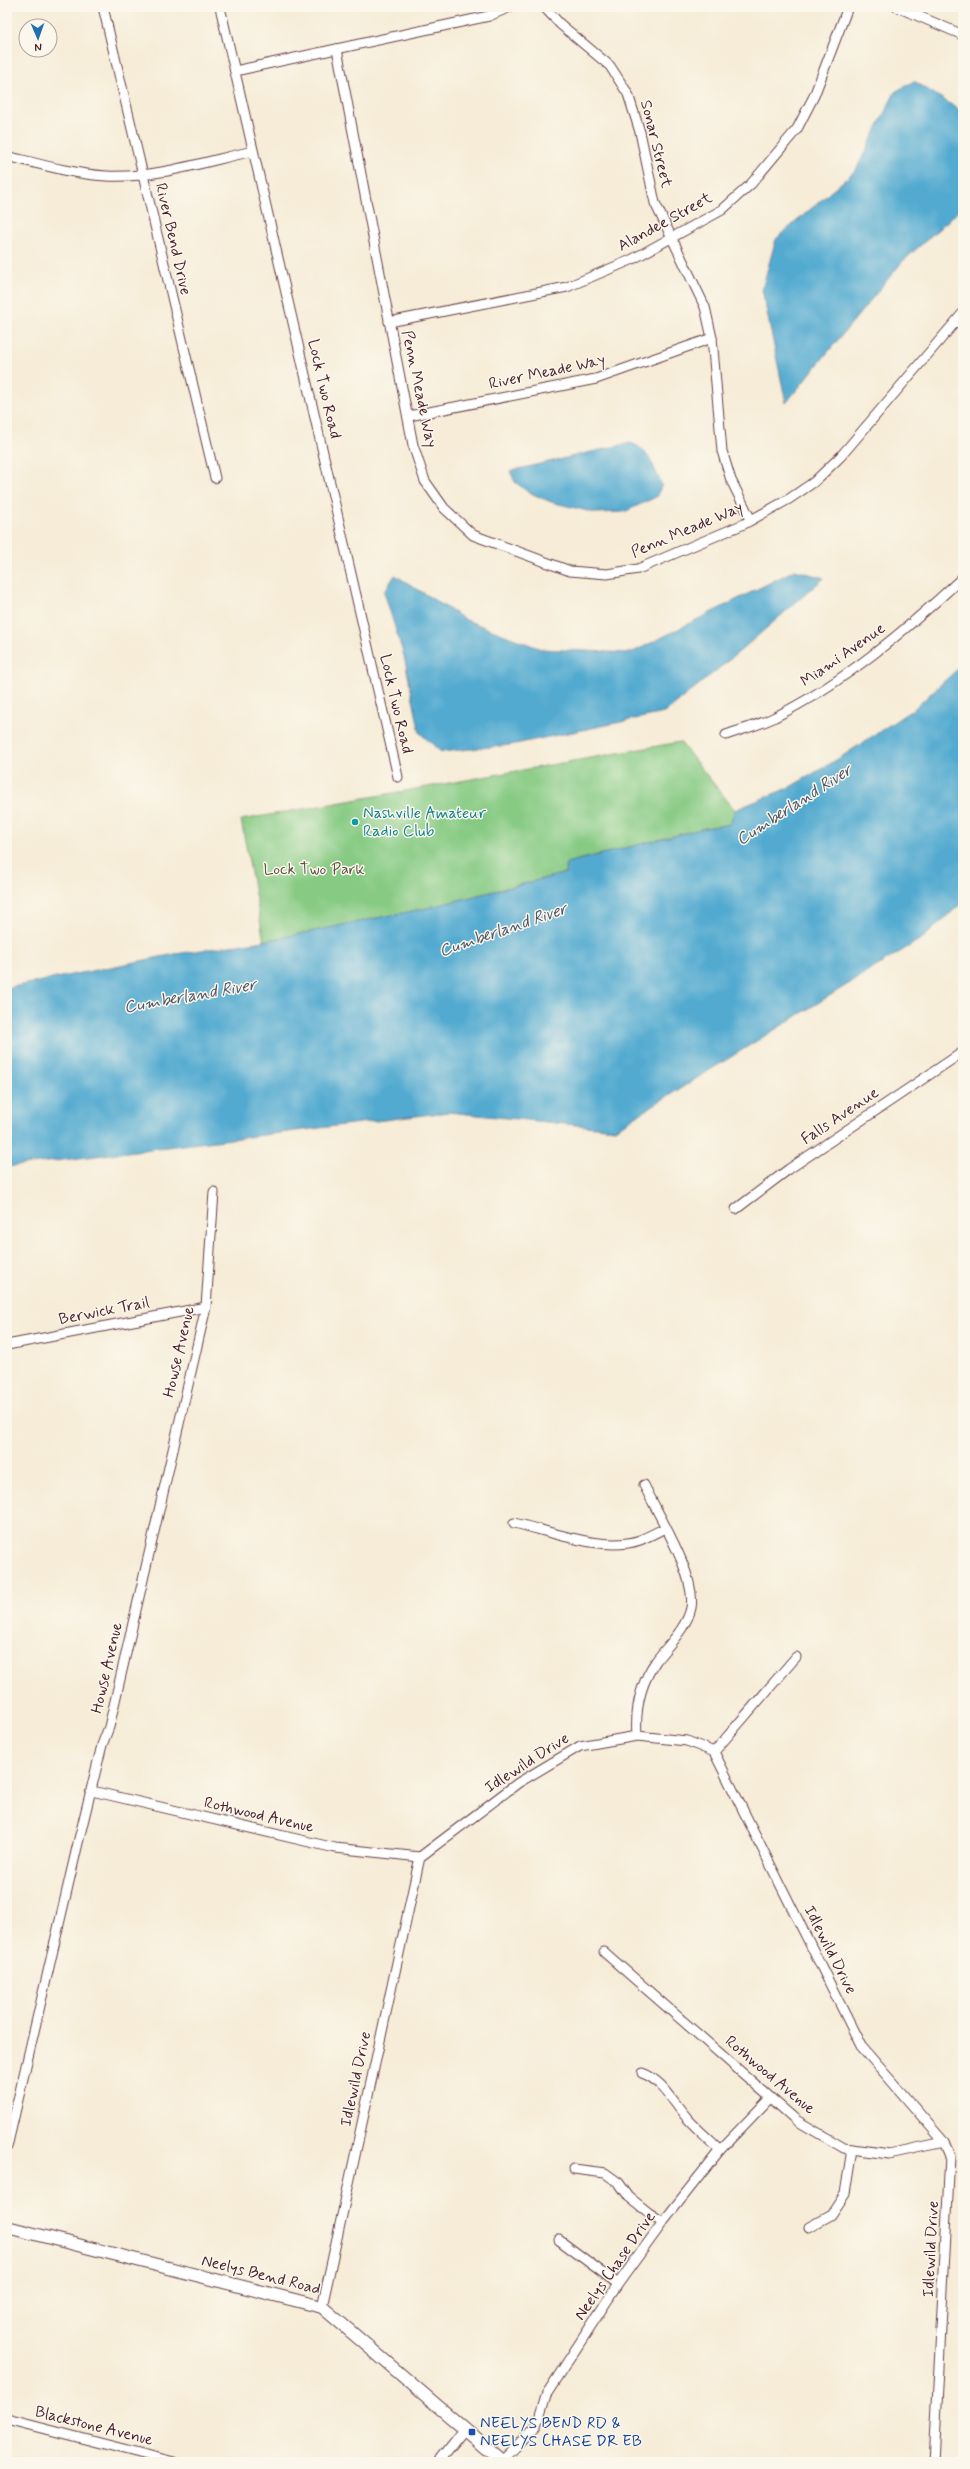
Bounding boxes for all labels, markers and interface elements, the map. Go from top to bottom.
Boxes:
north arrow [18,18,58,58]
text: N [34,40,42,54]
street label: Sonar Street [635,98,677,191]
street label: River Bend Drive [150,181,196,297]
street label: Alandee Street [614,187,716,257]
street label: Penn Meade Way [396,328,442,450]
street label: Lock Two Road [302,337,346,441]
street label: River Meade Way [487,349,607,395]
street label: Penn Meade Way [628,497,746,563]
street label: Miami Avenue [796,618,890,692]
street label: Lock Two Road [374,652,418,756]
water label: Cumberland River [732,758,858,851]
place label: Nashville Amateur Radio Club [363,803,487,842]
marker: Nashville Amateur Radio Club [350,817,360,827]
park label: Lock Two Park [263,859,365,880]
water label: Cumberland River [436,897,572,962]
water label: Cumberland River [122,973,260,1018]
street label: Falls Avenue [797,1082,883,1150]
street label: Berwick Trail [57,1292,151,1330]
street label: Howse Avenue [158,1304,200,1400]
street label: Howse Avenue [86,1620,128,1716]
street label: Idlewild Drive [481,1728,573,1798]
street label: Rothwood Avenue [202,1792,316,1838]
street label: Idlewild Drive [799,1902,861,1998]
street label: Idlewild Drive [336,2030,376,2128]
street label: Rothwood Avenue [720,2031,820,2119]
street label: Idlewild Drive [918,2200,944,2298]
street label: Neelys Chase Drive [570,2207,660,2324]
street label: Neelys Bend Road [199,2250,323,2300]
street label: Blackstone Avenue [33,2401,156,2451]
place label: NEELYS BEND RD & NEELYS CHASE DR EB [480,2413,642,2452]
marker: NEELYS BEND RD & NEELYS CHASE DR EB [467,2427,477,2437]

